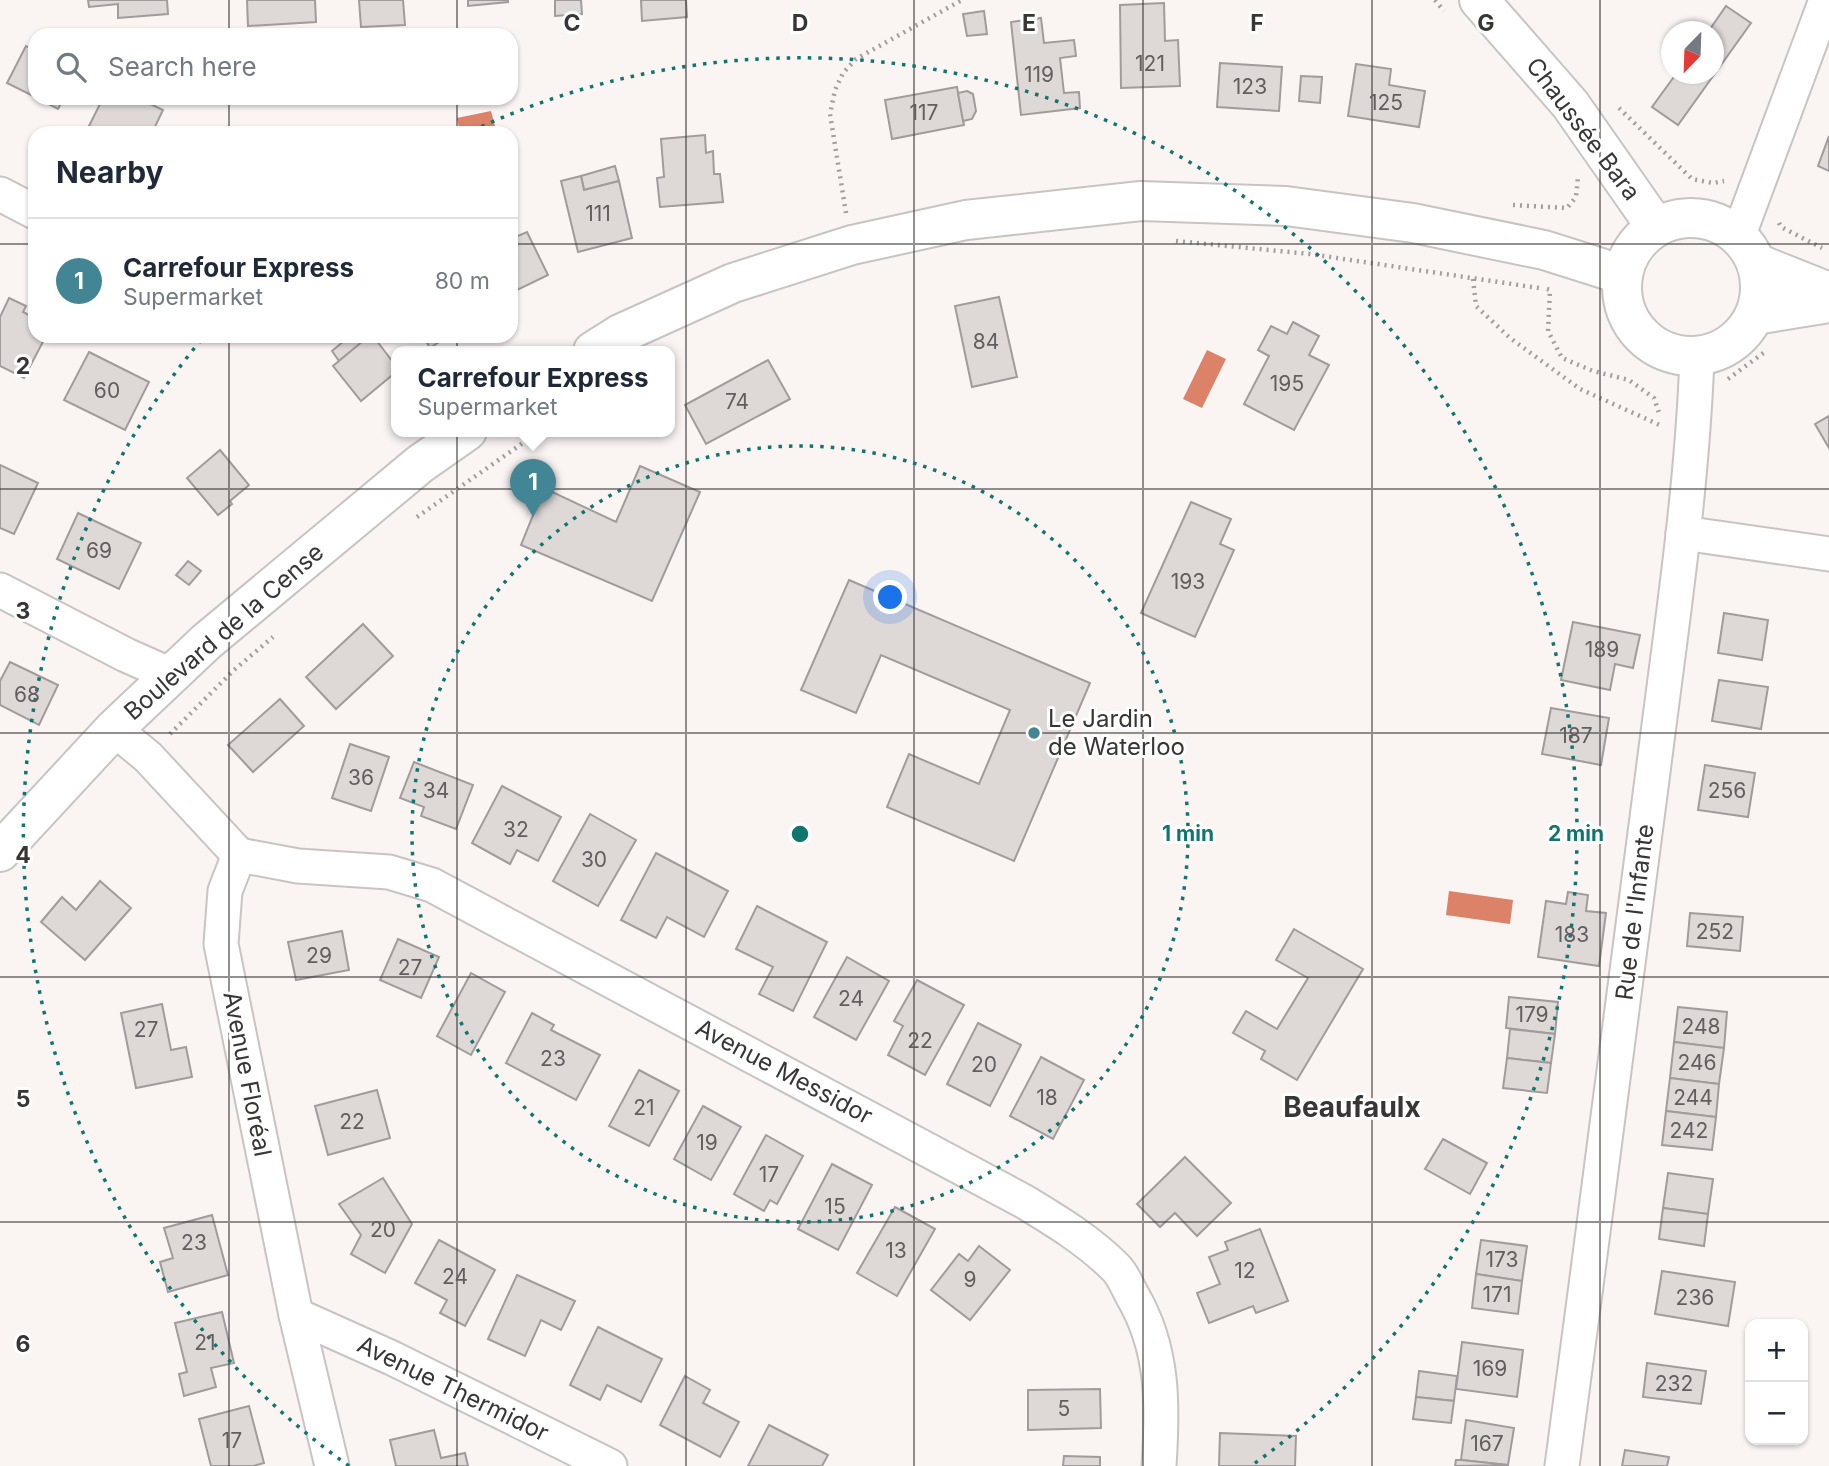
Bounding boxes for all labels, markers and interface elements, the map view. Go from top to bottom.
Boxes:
text: C [563,9,581,37]
text: D [792,9,808,37]
text: E [1022,9,1036,37]
text: F [1250,9,1264,37]
text: G [1477,9,1495,37]
north arrow [1661,21,1724,84]
search box [28,28,518,105]
icon: search [52,48,90,86]
text: Search here [108,51,257,82]
house number: 121 [1135,51,1165,76]
street label: Chaussée Bara [1520,52,1646,206]
house number: 119 [1024,62,1054,87]
house number: 123 [1233,74,1267,99]
house number: 125 [1369,90,1403,115]
house number: 117 [910,100,938,125]
text: Nearby [56,154,164,190]
house number: 111 [585,201,611,226]
text: Carrefour Express [123,252,354,283]
text: 1 [74,267,84,295]
text: 80 m [435,267,490,295]
text: Supermarket [123,283,263,311]
house number: 84 [973,329,999,354]
popup [391,346,675,437]
text: 2 [16,352,30,380]
text: Carrefour Express [417,362,649,393]
house number: 195 [1270,371,1304,396]
house number: 60 [94,378,120,403]
house number: 74 [725,389,749,414]
text: Supermarket [417,393,557,421]
pin: 1 [510,459,556,517]
street label: Boulevard de la Cense [118,537,329,726]
house number: 69 [86,538,112,563]
house number: 193 [1171,569,1205,594]
your location [873,580,907,614]
text: 3 [16,597,30,625]
house number: 189 [1585,637,1619,662]
house number: 68 [14,682,40,707]
place label: Le Jardin de Waterloo [1048,704,1185,761]
house number: 187 [1559,723,1593,748]
marker: Le Jardin de Waterloo [1026,725,1042,741]
house number: 36 [348,765,374,790]
house number: 34 [423,778,449,803]
house number: 256 [1708,778,1746,803]
house number: 32 [503,817,529,842]
text: 1 min [1162,821,1214,846]
text: 2 min [1548,821,1604,846]
centre of rings [788,822,812,846]
street label: Rue de l'Infante [1609,822,1660,1002]
text: 4 [15,841,31,869]
house number: 30 [581,847,607,872]
house number: 252 [1696,919,1734,944]
house number: 183 [1555,922,1589,947]
house number: 29 [306,943,332,968]
house number: 27 [398,955,422,980]
house number: 24 [838,986,864,1011]
street label: Avenue Floréal [217,989,278,1159]
house number: 179 [1515,1002,1549,1027]
street label: Avenue Messidor [691,1013,878,1130]
house number: 248 [1681,1014,1721,1039]
house number: 27 [134,1017,158,1042]
house number: 22 [907,1028,933,1053]
house number: 23 [540,1046,566,1071]
house number: 246 [1677,1050,1717,1075]
house number: 20 [971,1052,997,1077]
text: 5 [16,1085,30,1113]
house number: 18 [1036,1085,1058,1110]
house number: 244 [1673,1085,1713,1110]
district label: Beaufaulx [1283,1090,1421,1124]
house number: 21 [633,1095,655,1120]
house number: 22 [339,1109,365,1134]
house number: 242 [1670,1118,1708,1143]
house number: 19 [696,1130,718,1155]
house number: 17 [759,1162,779,1187]
house number: 15 [824,1194,846,1219]
house number: 20 [370,1217,396,1242]
house number: 23 [181,1230,207,1255]
house number: 13 [885,1238,907,1263]
house number: 173 [1485,1247,1519,1272]
house number: 12 [1234,1258,1256,1283]
house number: 24 [442,1264,468,1289]
house number: 9 [963,1267,977,1292]
house number: 171 [1483,1282,1511,1307]
house number: 236 [1676,1285,1714,1310]
map controls [1745,1319,1808,1445]
button: + [1745,1319,1808,1382]
text: 6 [16,1330,30,1358]
house number: 21 [194,1330,216,1355]
street label: Avenue Thermidor [353,1330,554,1447]
house number: 169 [1473,1356,1507,1381]
house number: 232 [1655,1371,1693,1396]
button: − [1745,1382,1808,1445]
house number: 5 [1058,1396,1070,1421]
house number: 17 [222,1428,242,1453]
house number: 167 [1470,1431,1504,1456]

